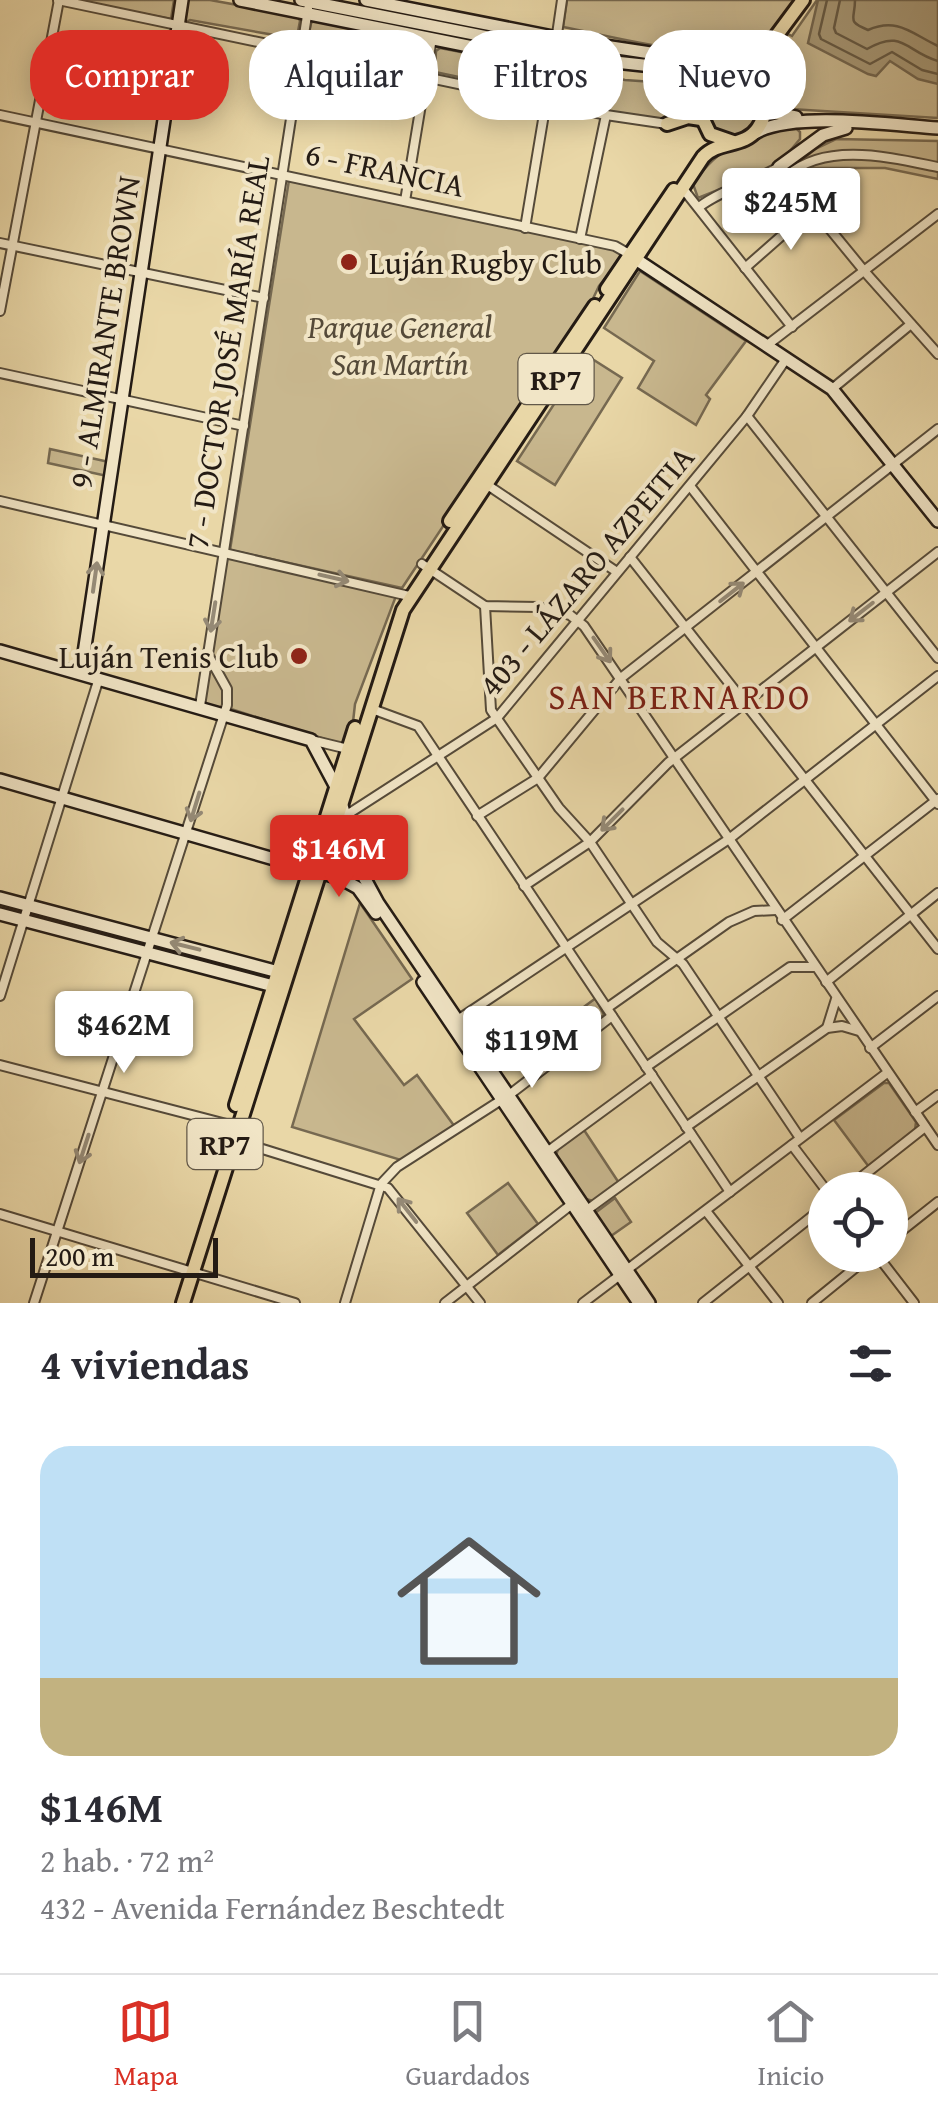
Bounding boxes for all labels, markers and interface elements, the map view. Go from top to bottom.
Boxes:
chip: Comprar [30,30,229,120]
chip: Alquilar [249,30,438,120]
chip: Filtros [458,30,623,120]
chip: Nuevo [643,30,806,120]
street label: 6 - FRANCIA [301,129,469,209]
street label: 7 - DOCTOR JOSÉ MARÍA REAL [173,151,281,552]
pin: $245M [721,168,861,253]
street label: 9 - ALMIRANTE BROWN [56,172,152,492]
text: $245M [744,177,838,224]
place label: Luján Rugby Club [369,239,602,286]
marker: Luján Rugby Club [338,251,360,273]
park label: Parque General San Martín [307,303,492,387]
road number: RP7 [518,354,594,404]
street label: 403 - LÁZARO AZPEITIA [467,435,705,707]
one-way arrow [87,561,105,593]
one-way arrow [317,570,349,588]
one-way arrow [719,581,745,603]
one-way arrow [203,600,222,633]
one-way arrow [849,601,875,623]
place label: Luján Tenis Club [59,633,279,680]
one-way arrow [591,636,612,664]
marker: Luján Tenis Club [288,645,310,667]
district label: SAN BERNARDO [548,671,812,722]
one-way arrow [185,790,203,822]
one-way arrow [600,807,624,831]
pin: $146M [269,815,409,900]
text: $146M [292,824,386,871]
one-way arrow [170,936,201,955]
pin: $462M [54,991,194,1076]
text: $462M [77,1000,171,1047]
pin: $119M [462,1006,602,1091]
text: $119M [485,1015,579,1062]
road number: RP7 [188,1119,262,1169]
one-way arrow [73,1133,91,1164]
map controls [808,1172,908,1272]
button: locate [808,1172,908,1272]
one-way arrow [397,1197,418,1224]
scale bar [30,1233,218,1278]
text: 200 m [45,1235,114,1276]
text: 4 viviendas [40,1333,249,1394]
icon: filters [843,1336,898,1391]
icon: home [379,1511,559,1691]
text: $146M [40,1776,163,1837]
text: 2 hab. · 72 m² [40,1837,214,1884]
text: 432 - Avenida Fernández Beschtedt [40,1884,505,1931]
tab: Mapa [114,1994,178,2095]
tab: Guardados [406,1994,530,2095]
tab: Inicio [758,1994,824,2095]

